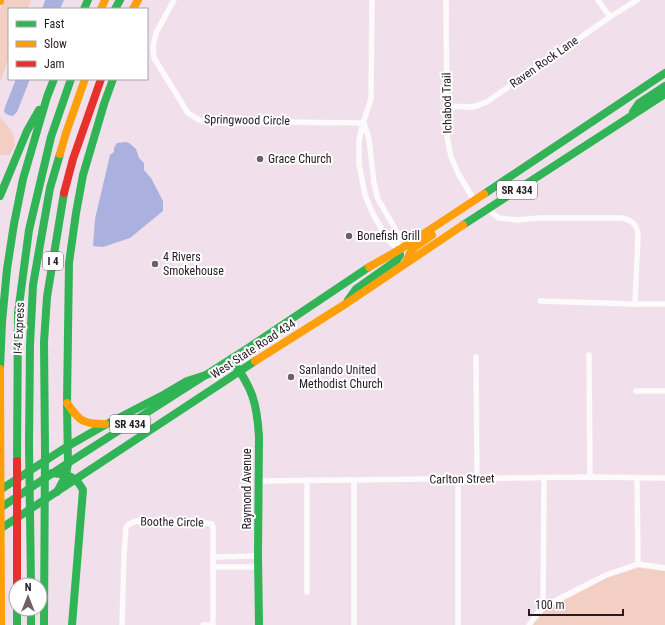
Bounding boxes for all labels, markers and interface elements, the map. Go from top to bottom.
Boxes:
legend [8,8,148,80]
text: Fast [44,17,65,31]
street label: Raven Rock Lane [507,33,581,91]
text: Slow [44,37,67,51]
text: Jam [44,57,65,71]
street label: Ichabod Trail [439,72,455,134]
street label: Springwood Circle [204,112,290,128]
place label: Grace Church [268,152,332,166]
marker: Grace Church [255,154,265,164]
road number: SR 434 [497,181,537,199]
place label: Bonefish Grill [357,229,420,243]
marker: Bonefish Grill [344,231,354,241]
place label: 4 Rivers Smokehouse [163,250,224,278]
road number: I 4 [43,252,63,270]
marker: 4 Rivers Smokehouse [150,259,160,269]
street label: I-4 Express [11,302,27,354]
street label: West State Road 434 [208,316,298,382]
place label: Sanlando United Methodist Church [299,363,383,391]
marker: Sanlando United Methodist Church [286,372,296,382]
road number: SR 434 [110,415,150,433]
street label: Raymond Avenue [240,448,254,530]
street label: Carlton Street [429,471,495,487]
street label: Boothe Circle [140,514,204,530]
north arrow [8,577,48,617]
text: N [25,581,32,594]
scale bar [529,591,623,617]
text: 100 m [535,598,565,612]

